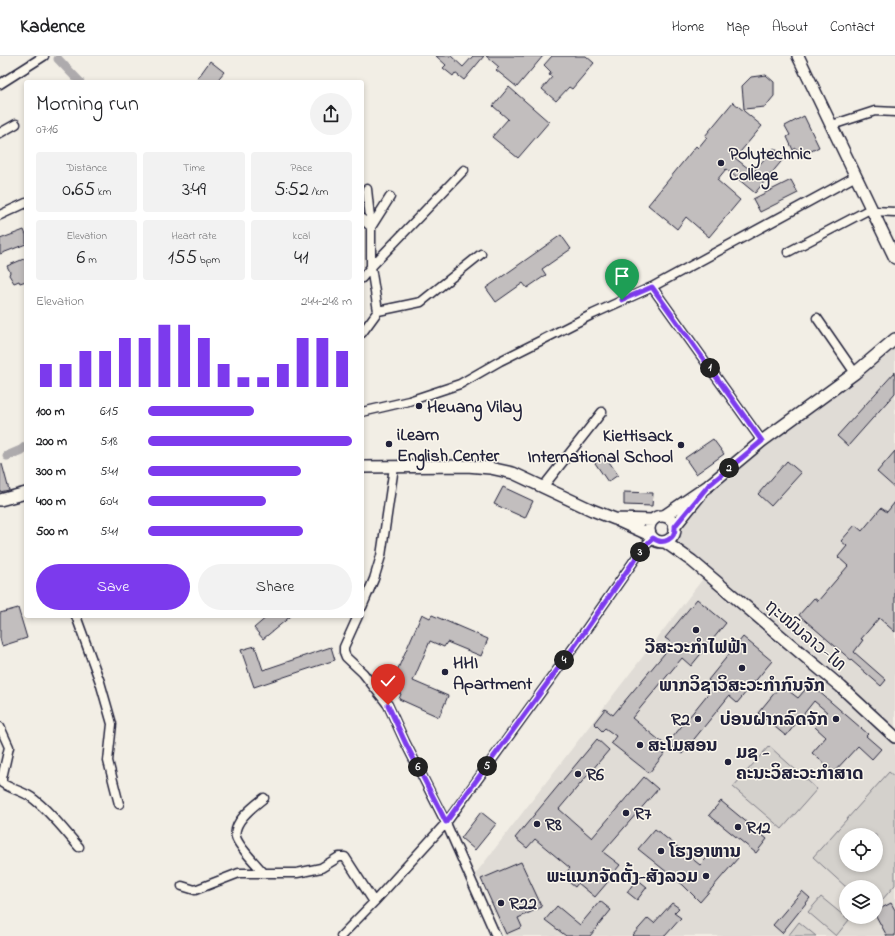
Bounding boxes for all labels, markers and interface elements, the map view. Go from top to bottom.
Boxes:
text: Kadence [20,14,85,41]
text: Home [672,17,704,38]
text: Map [726,17,750,38]
text: About [772,17,808,38]
text: Contact [830,17,875,38]
text: Morning run [36,89,139,121]
button: share [310,93,352,135]
text: 07:16 [36,120,58,139]
place label: Polytechnic College [729,142,812,190]
marker: Polytechnic College [716,158,726,168]
text: Distance [66,160,107,176]
text: Time [183,160,205,176]
text: Pace [291,160,312,176]
text: 0.65 [62,176,95,205]
text: 3:49 [182,176,206,205]
text: 5:52 [274,176,309,205]
text: km [95,184,111,200]
text: /km [309,184,328,200]
text: Elevation [66,228,107,244]
text: Heart rate [171,228,217,244]
text: kcal [293,228,310,244]
text: 6 [77,244,85,273]
text: 155 [168,244,197,273]
text: 41 [294,244,309,273]
text: m [85,252,97,268]
text: bpm [197,252,220,268]
pin [605,259,639,300]
icon: arrive [611,265,633,287]
text: Elevation [36,292,84,311]
text: 244–248 m [301,292,352,311]
pin: 1 [700,358,720,378]
text: 1 [708,360,712,376]
place label: Heuang Vilay [427,395,522,422]
marker: Heuang Vilay [414,401,424,411]
text: 100 m [36,402,65,421]
text: 6:15 [100,402,118,421]
place label: iLearn English Center [397,423,500,471]
place label: Kiettisack International School [528,424,674,471]
text: 200 m [36,432,67,451]
text: 5:18 [100,432,118,451]
marker: iLearn English Center [384,439,394,449]
marker: Kiettisack International School [676,440,686,450]
pin: 2 [719,458,739,478]
text: 2 [726,460,732,476]
text: 300 m [36,462,66,481]
text: 5:41 [100,462,118,481]
text: 400 m [36,492,66,511]
text: 6:04 [100,492,118,511]
text: 500 m [36,522,68,541]
text: 5:41 [100,522,118,541]
pin: 3 [630,542,650,562]
text: 3 [638,544,642,560]
button: Save [36,564,190,610]
button: Share [198,564,352,610]
street label: ຖະໜົນລາວ-ໄທ [758,595,851,678]
marker: ວີສະວະກຳໄຟຟ້າ [691,625,701,635]
place label: ວີສະວະກຳໄຟຟ້າ [645,636,747,662]
pin: 4 [554,650,574,670]
place label: HHI Apartment [453,651,533,698]
text: 4 [562,652,566,668]
marker: ພາກວິຊາວິສະວະກຳກົນຈັກ [737,663,747,673]
pin [371,664,405,705]
marker: HHI Apartment [440,667,450,677]
icon: check [377,670,399,692]
place label: ພາກວິຊາວິສະວະກຳກົນຈັກ [659,674,825,700]
place label: R2 [671,708,690,734]
place label: ບ່ອນຝາກລົດຈັກ [720,708,828,734]
marker: R2 [693,714,703,724]
marker: ບ່ອນຝາກລົດຈັກ [831,714,841,724]
place label: ສະໂມສອນ [648,734,718,760]
marker: ສະໂມສອນ [635,740,645,750]
place label: ມຊ - ຄະນະວິສະວະກຳສາດ [736,741,863,788]
pin: 5 [477,756,497,776]
pin: 6 [408,757,428,777]
marker: ມຊ - ຄະນະວິສະວະກຳສາດ [723,757,733,767]
text: 5 [484,758,490,774]
text: 6 [416,759,420,775]
place label: R6 [586,763,604,789]
marker: R6 [573,769,583,779]
place label: R7 [634,802,652,828]
marker: R7 [621,808,631,818]
place label: R8 [545,813,562,839]
place label: R12 [746,816,771,842]
marker: R8 [532,819,542,829]
marker: R12 [733,822,743,832]
map controls [839,828,883,924]
button: locate [839,828,883,872]
place label: ໂຮງອາຫານ [668,840,741,866]
marker: ໂຮງອາຫານ [656,846,666,856]
place label: ພະແນກຈັດຕັ້ງ-ສັງລວມ [547,862,698,891]
marker: ພະແນກຈັດຕັ້ງ-ສັງລວມ [701,871,711,881]
button: layers [839,880,883,924]
place label: R22 [509,892,537,918]
marker: R22 [496,898,506,908]

